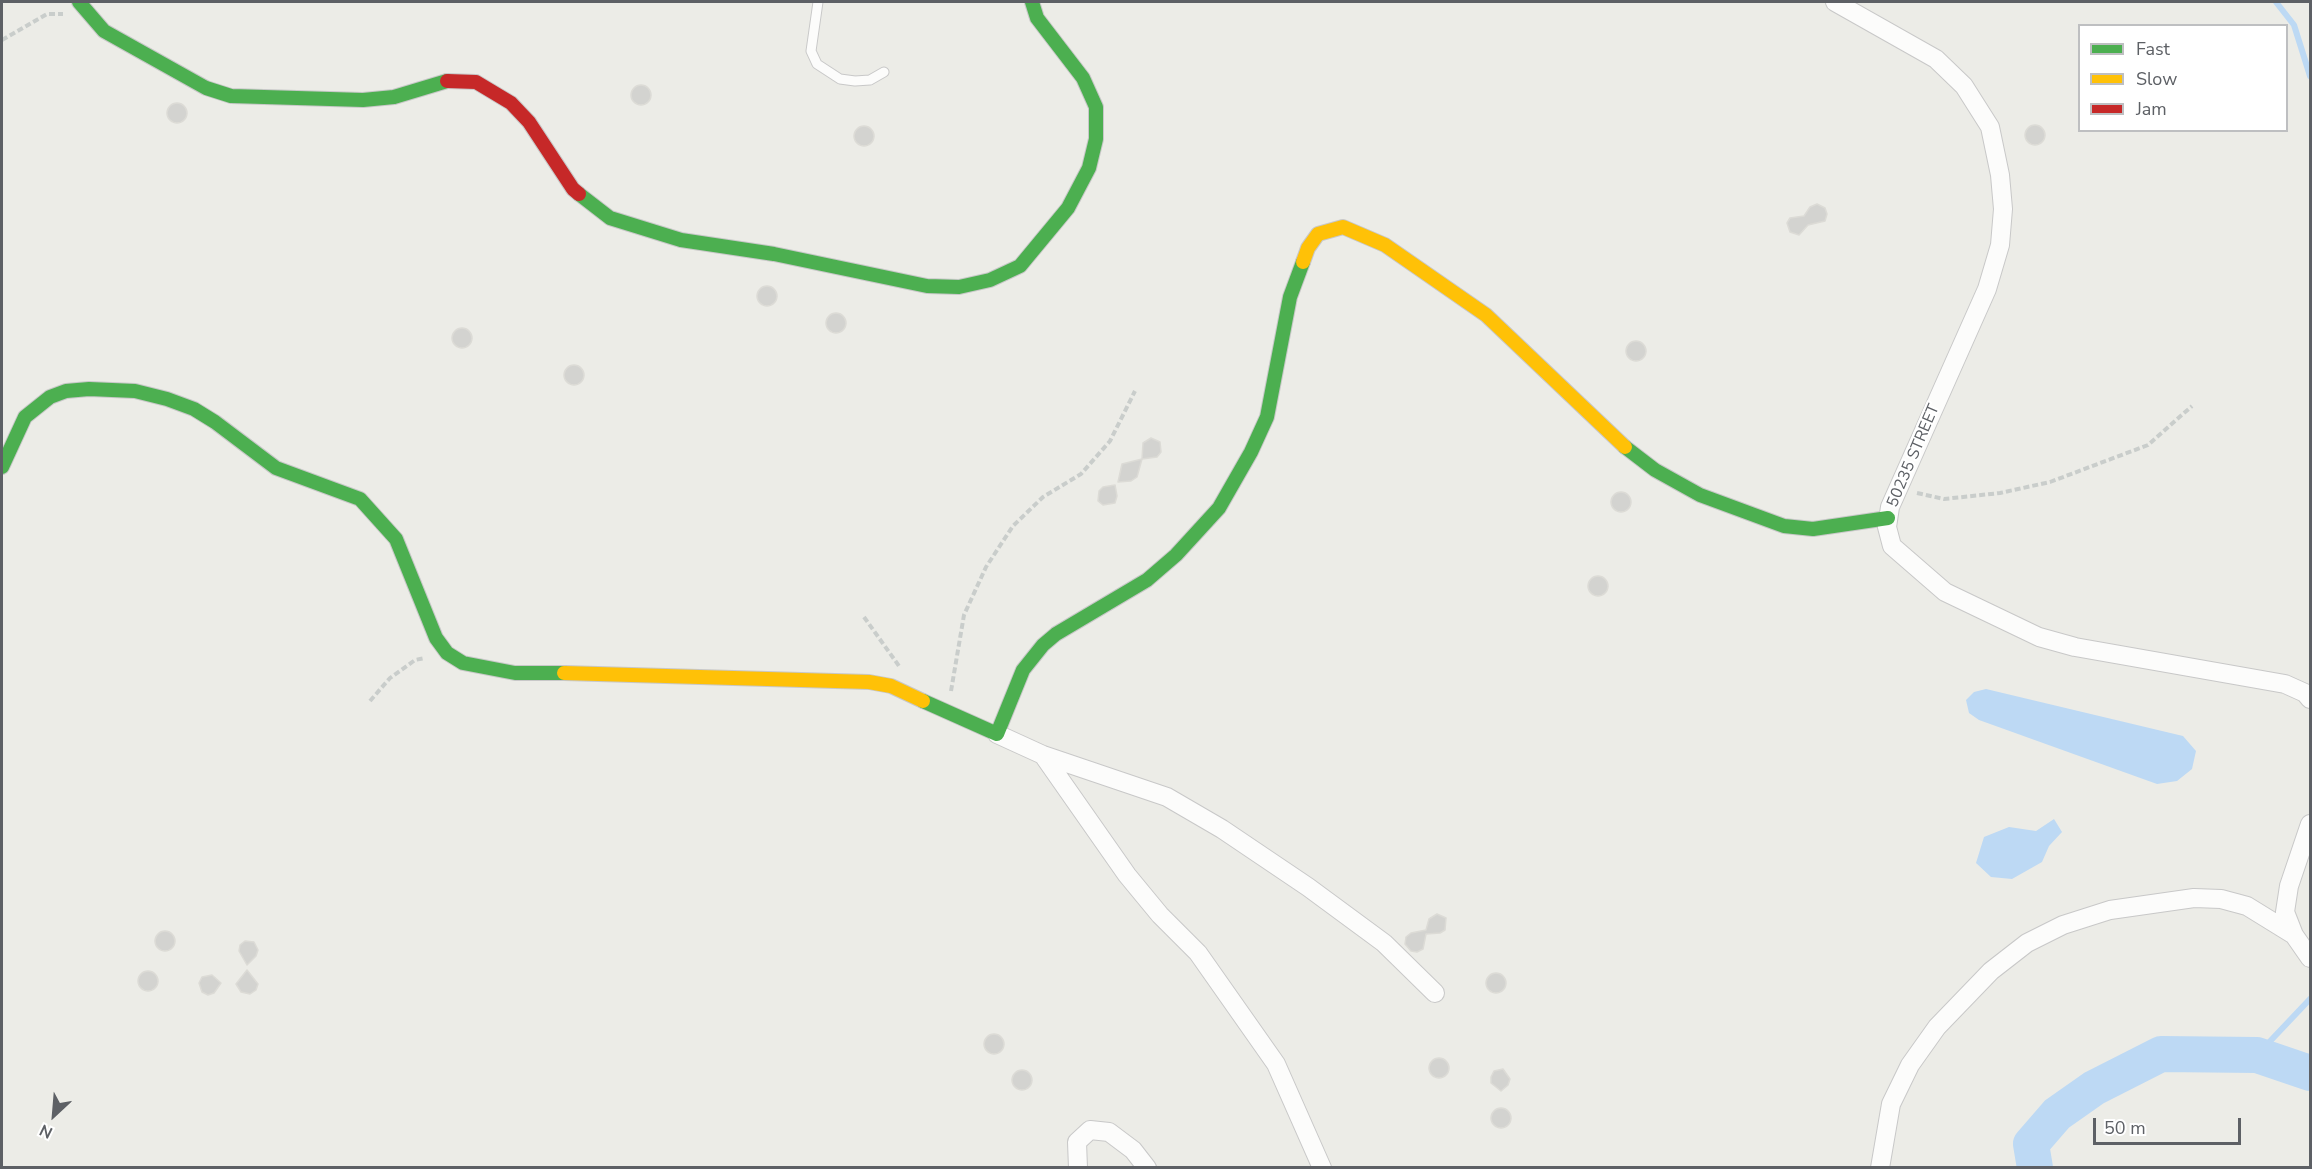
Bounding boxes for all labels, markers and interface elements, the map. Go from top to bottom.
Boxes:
legend [2078,24,2288,132]
text: Fast [2136,37,2170,61]
text: Slow [2136,67,2177,91]
text: Jam [2136,97,2167,121]
street label: 50235 STREET [1884,402,1944,510]
north arrow [24,1085,84,1145]
scale bar [2096,1106,2244,1144]
text: 50 m [2104,1116,2146,1140]
text: N [36,1119,56,1144]

